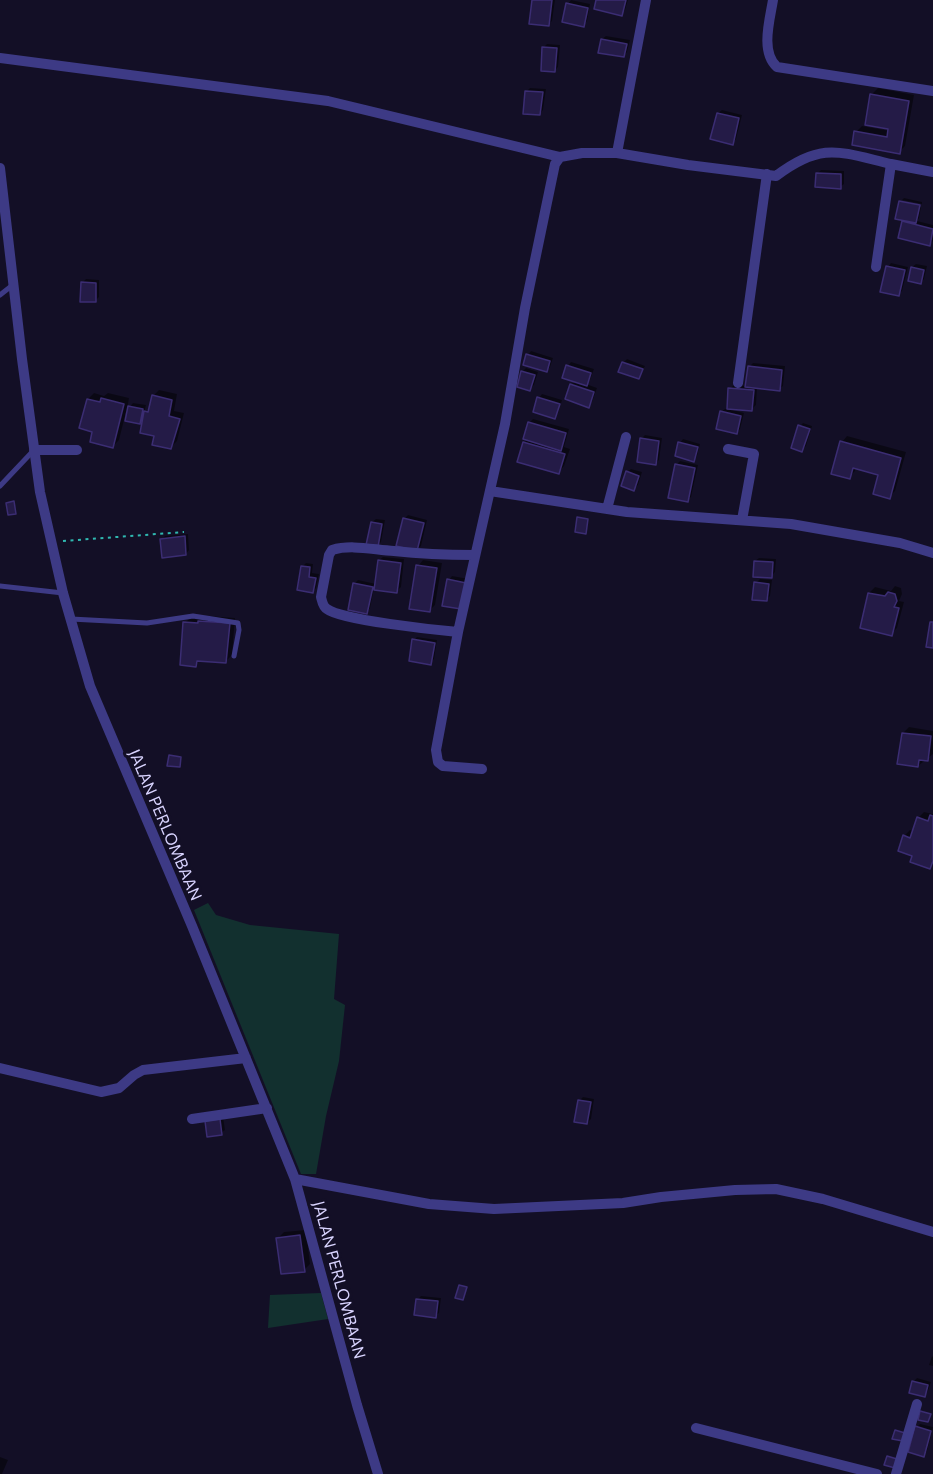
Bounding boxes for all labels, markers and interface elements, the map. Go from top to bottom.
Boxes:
street label: JALAN PERLOMBAAN [124,746,206,904]
street label: JALAN PERLOMBAAN [309,1199,369,1361]

